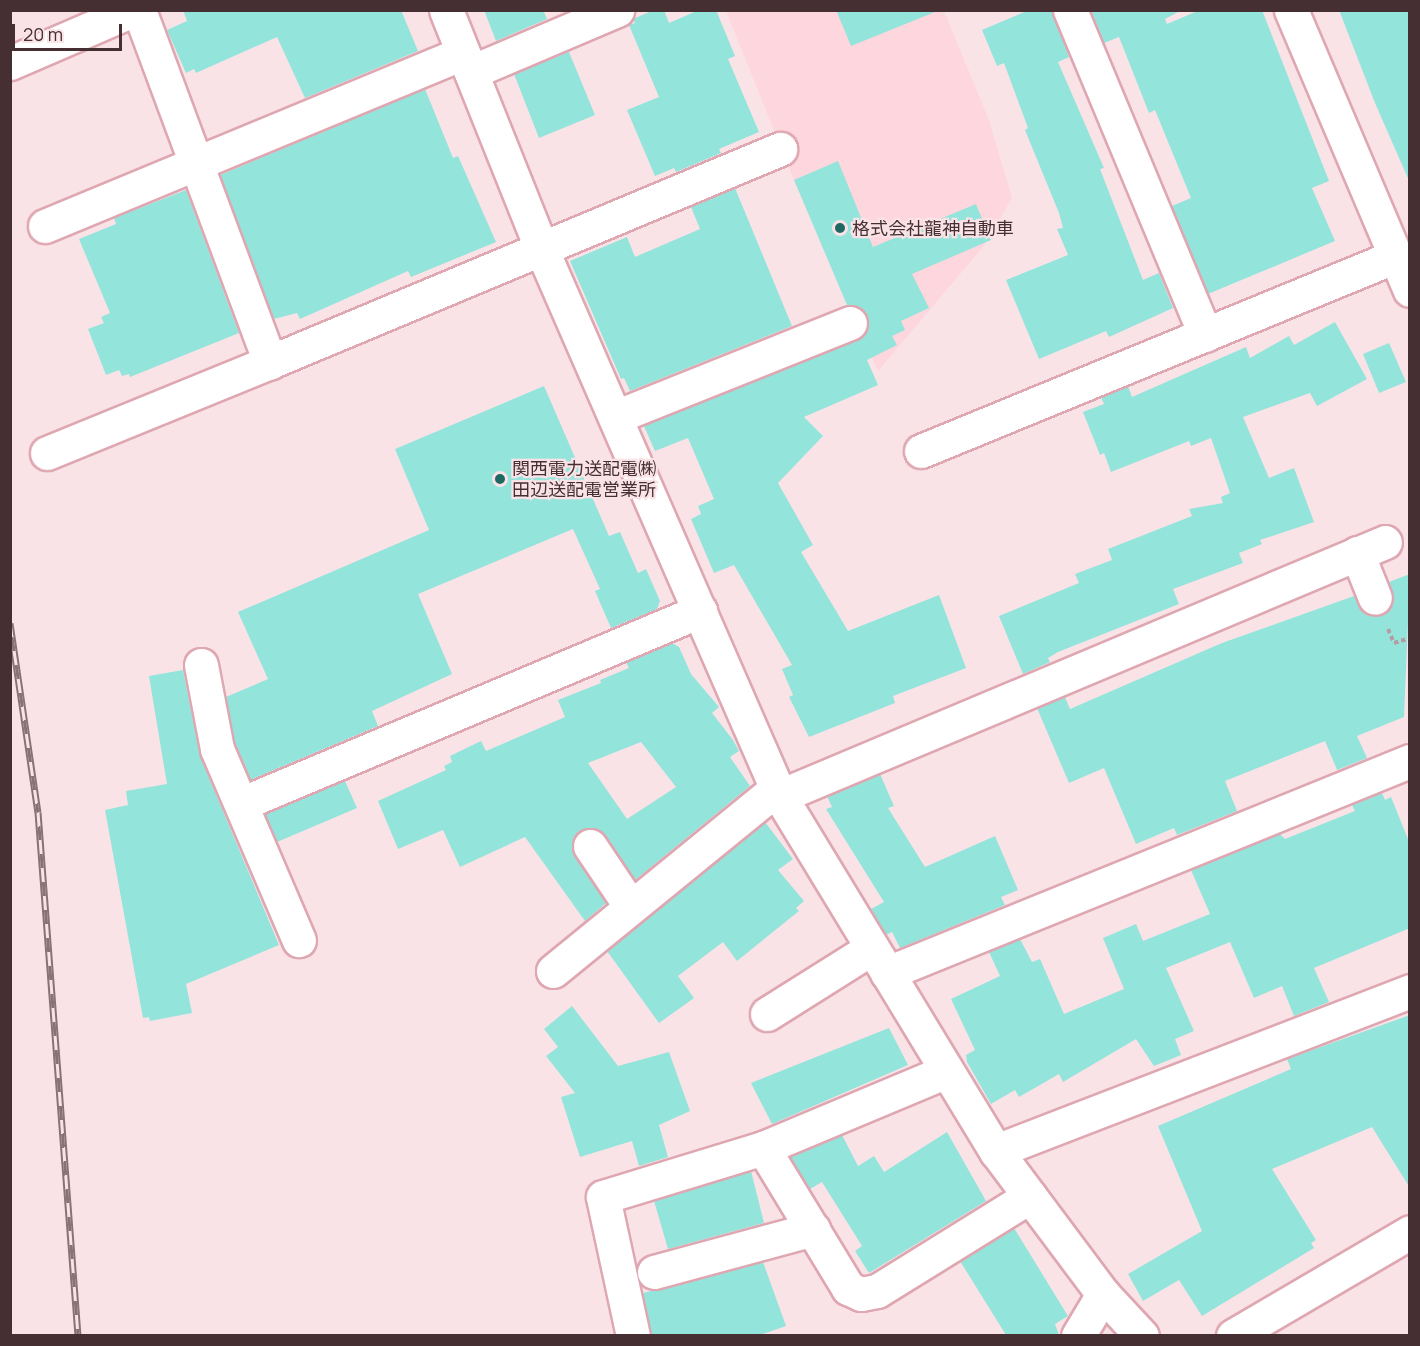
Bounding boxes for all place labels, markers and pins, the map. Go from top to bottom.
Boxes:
place label: 格式会社龍神自動車 [852,217,1014,239]
marker: 格式会社龍神自動車 [833,221,847,235]
place label: 関西電力送配電㈱ 田辺送配電営業所 [512,458,656,500]
marker: 関西電力送配電㈱ 田辺送配電営業所 [493,472,507,486]

